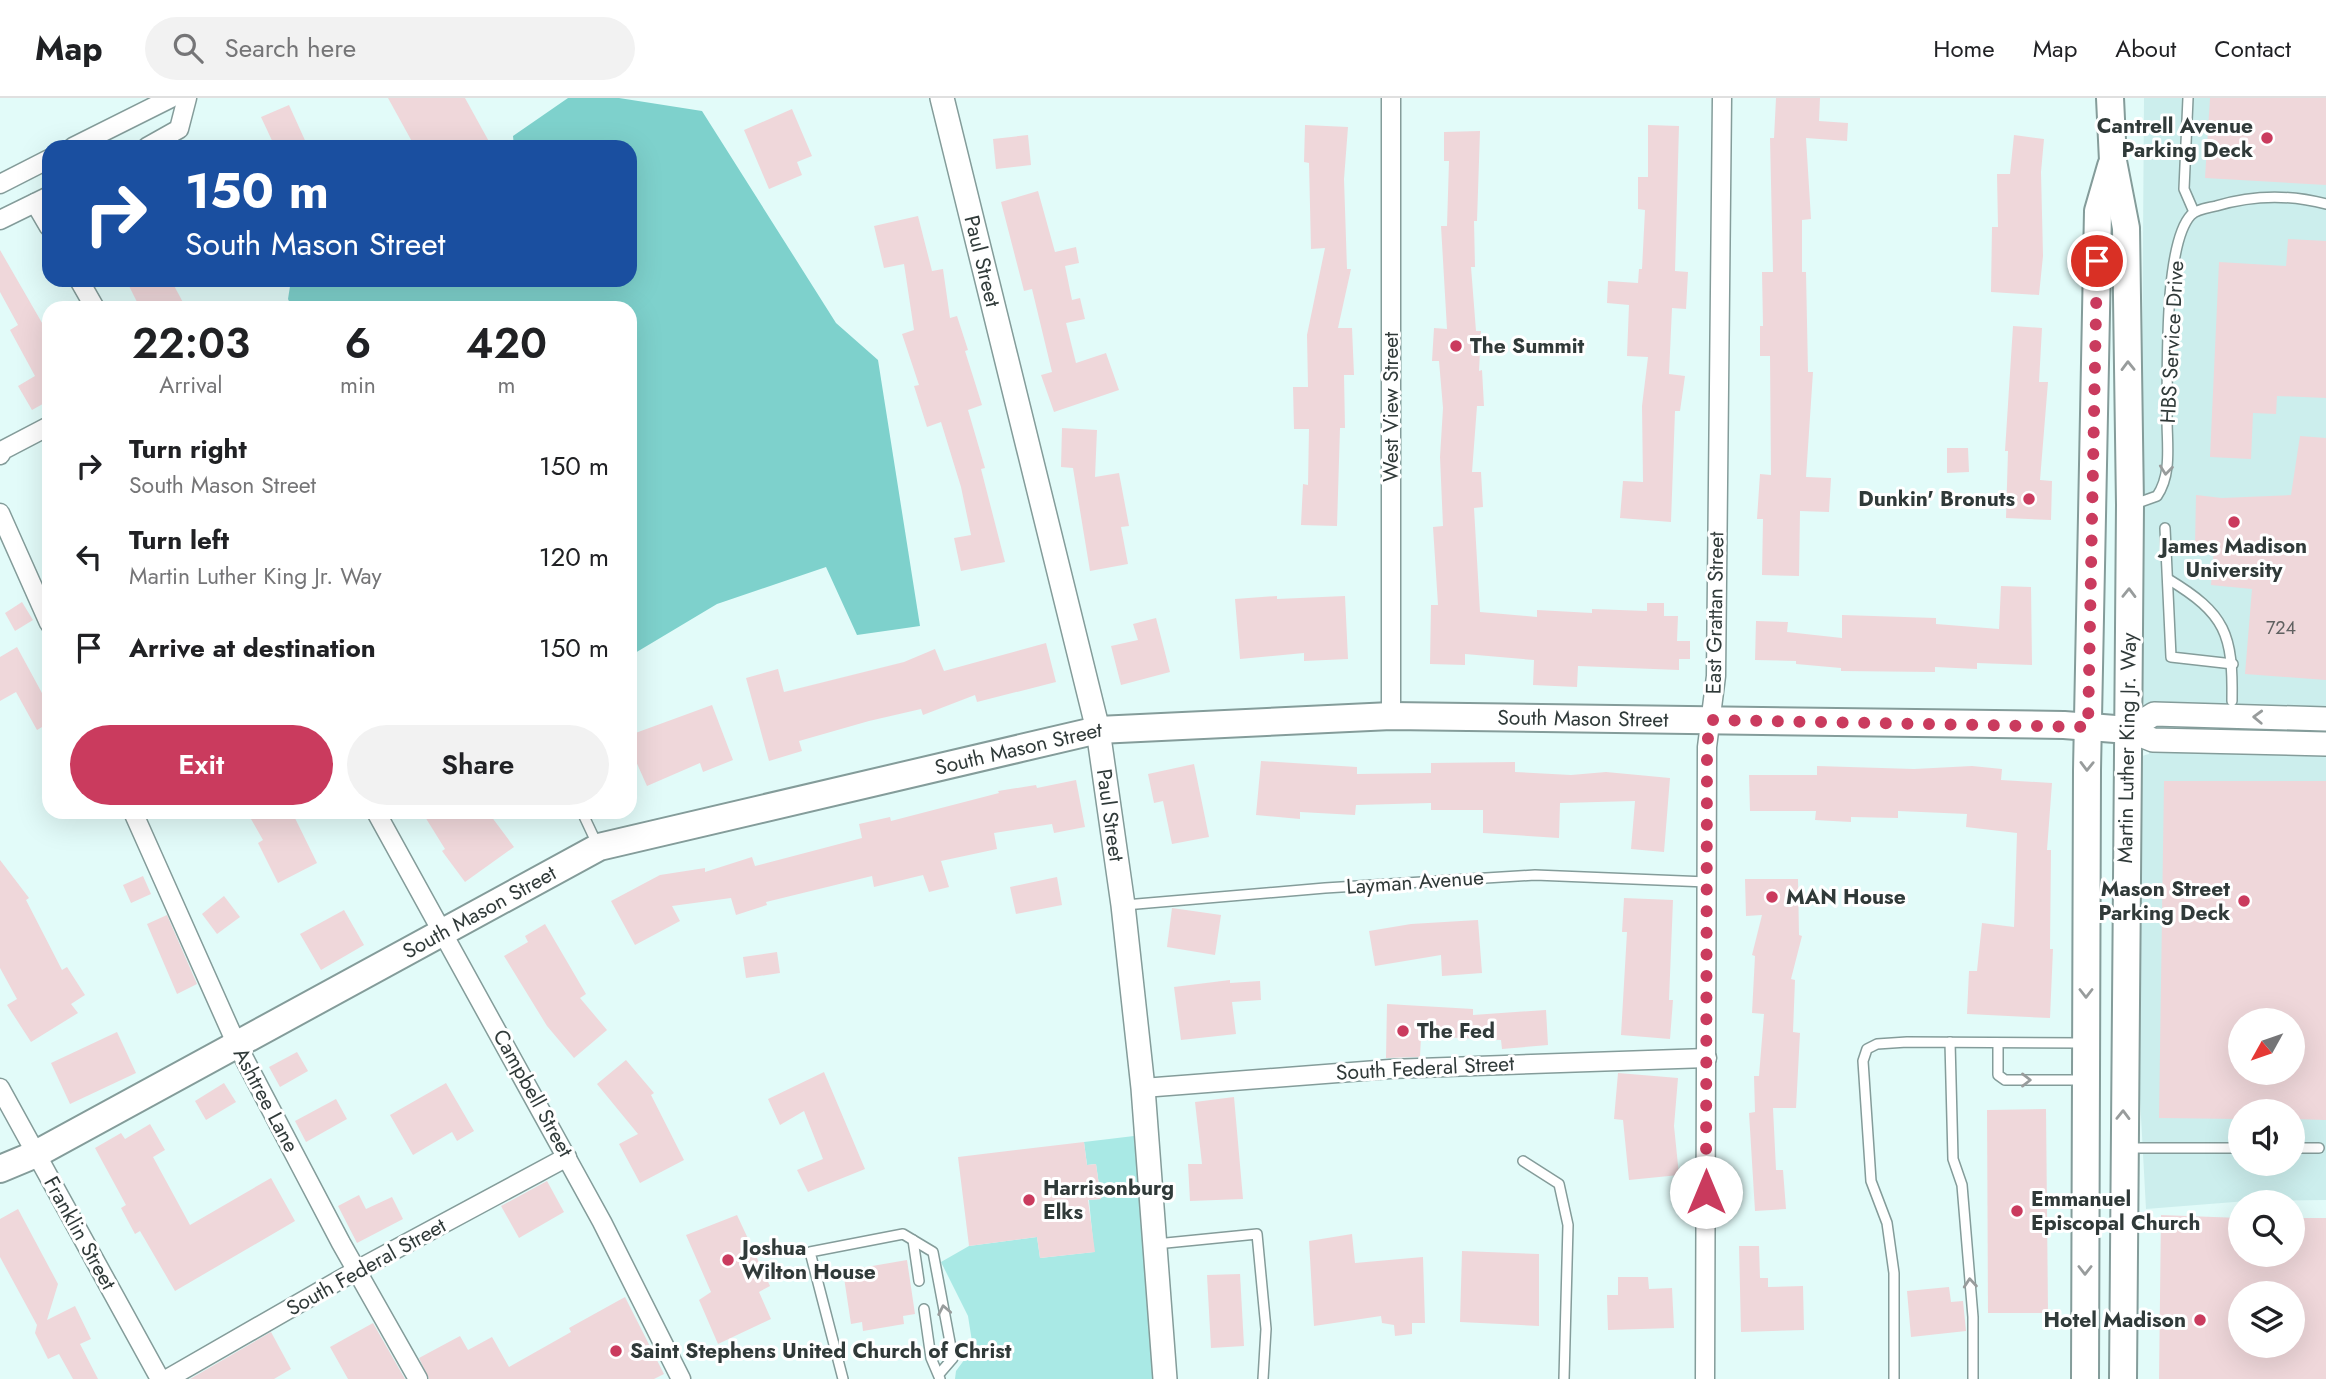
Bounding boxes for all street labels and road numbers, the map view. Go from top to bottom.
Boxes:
street label: Paul Street [957,212,1008,310]
street label: HBS Service Drive [2153,260,2191,424]
street label: West View Street [1376,332,1406,482]
street label: East Grattan Street [1699,531,1731,695]
street label: Martin Luther King Jr. Way [2110,632,2144,864]
street label: South Mason Street [1497,702,1669,735]
street label: South Mason Street [932,715,1102,783]
street label: Paul Street [1089,767,1132,863]
street label: South Mason Street [397,858,562,966]
street label: Layman Avenue [1345,862,1485,902]
street label: Campbell Street [486,1024,580,1162]
street label: Ashtree Lane [226,1042,306,1158]
street label: South Federal Street [1335,1048,1515,1088]
street label: Franklin Street [36,1171,124,1295]
street label: South Federal Street [281,1211,451,1323]

